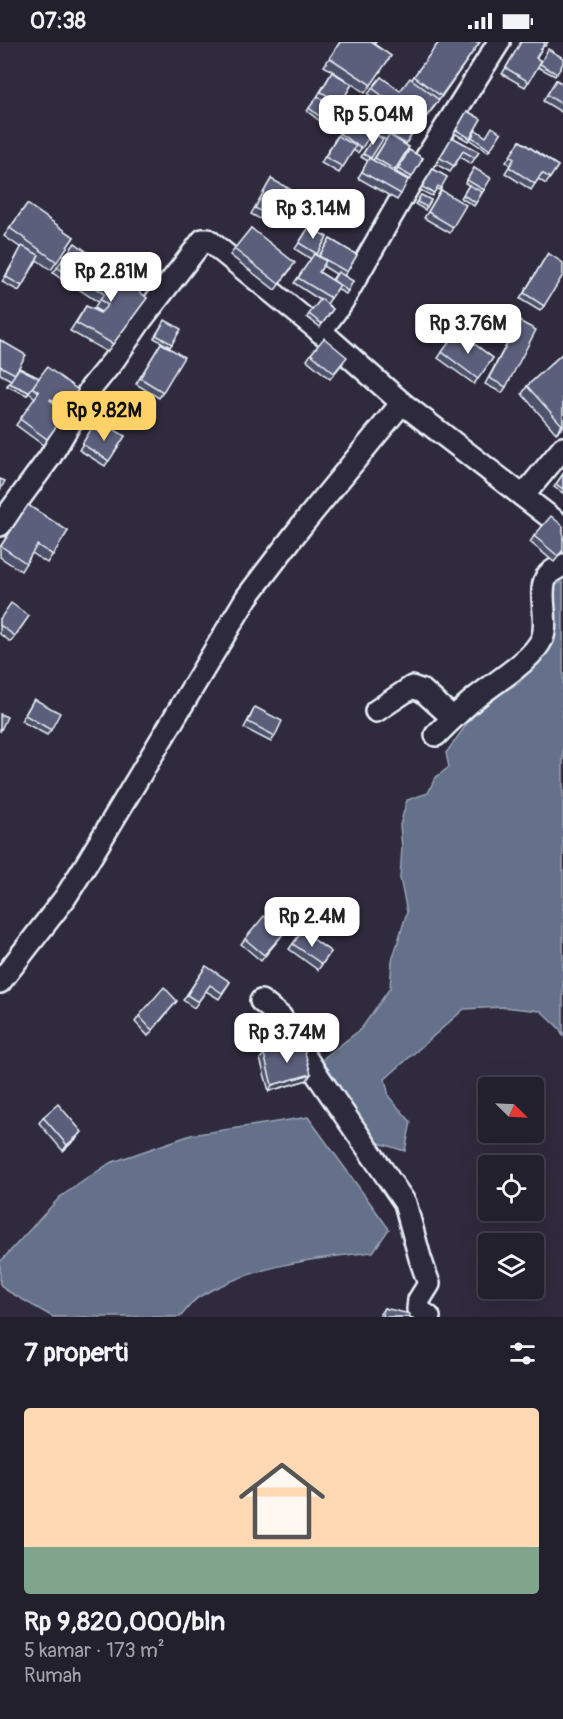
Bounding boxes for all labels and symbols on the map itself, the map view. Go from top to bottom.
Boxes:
pin: Rp 5.04M [311,95,435,146]
pin: Rp 3.14M [251,189,375,240]
pin: Rp 2.81M [49,252,173,303]
pin: Rp 3.76M [406,304,530,355]
pin: Rp 9.82M [42,391,166,442]
pin: Rp 2.4M [257,897,367,948]
pin: Rp 3.74M [225,1013,349,1064]
north arrow [478,1077,544,1143]

